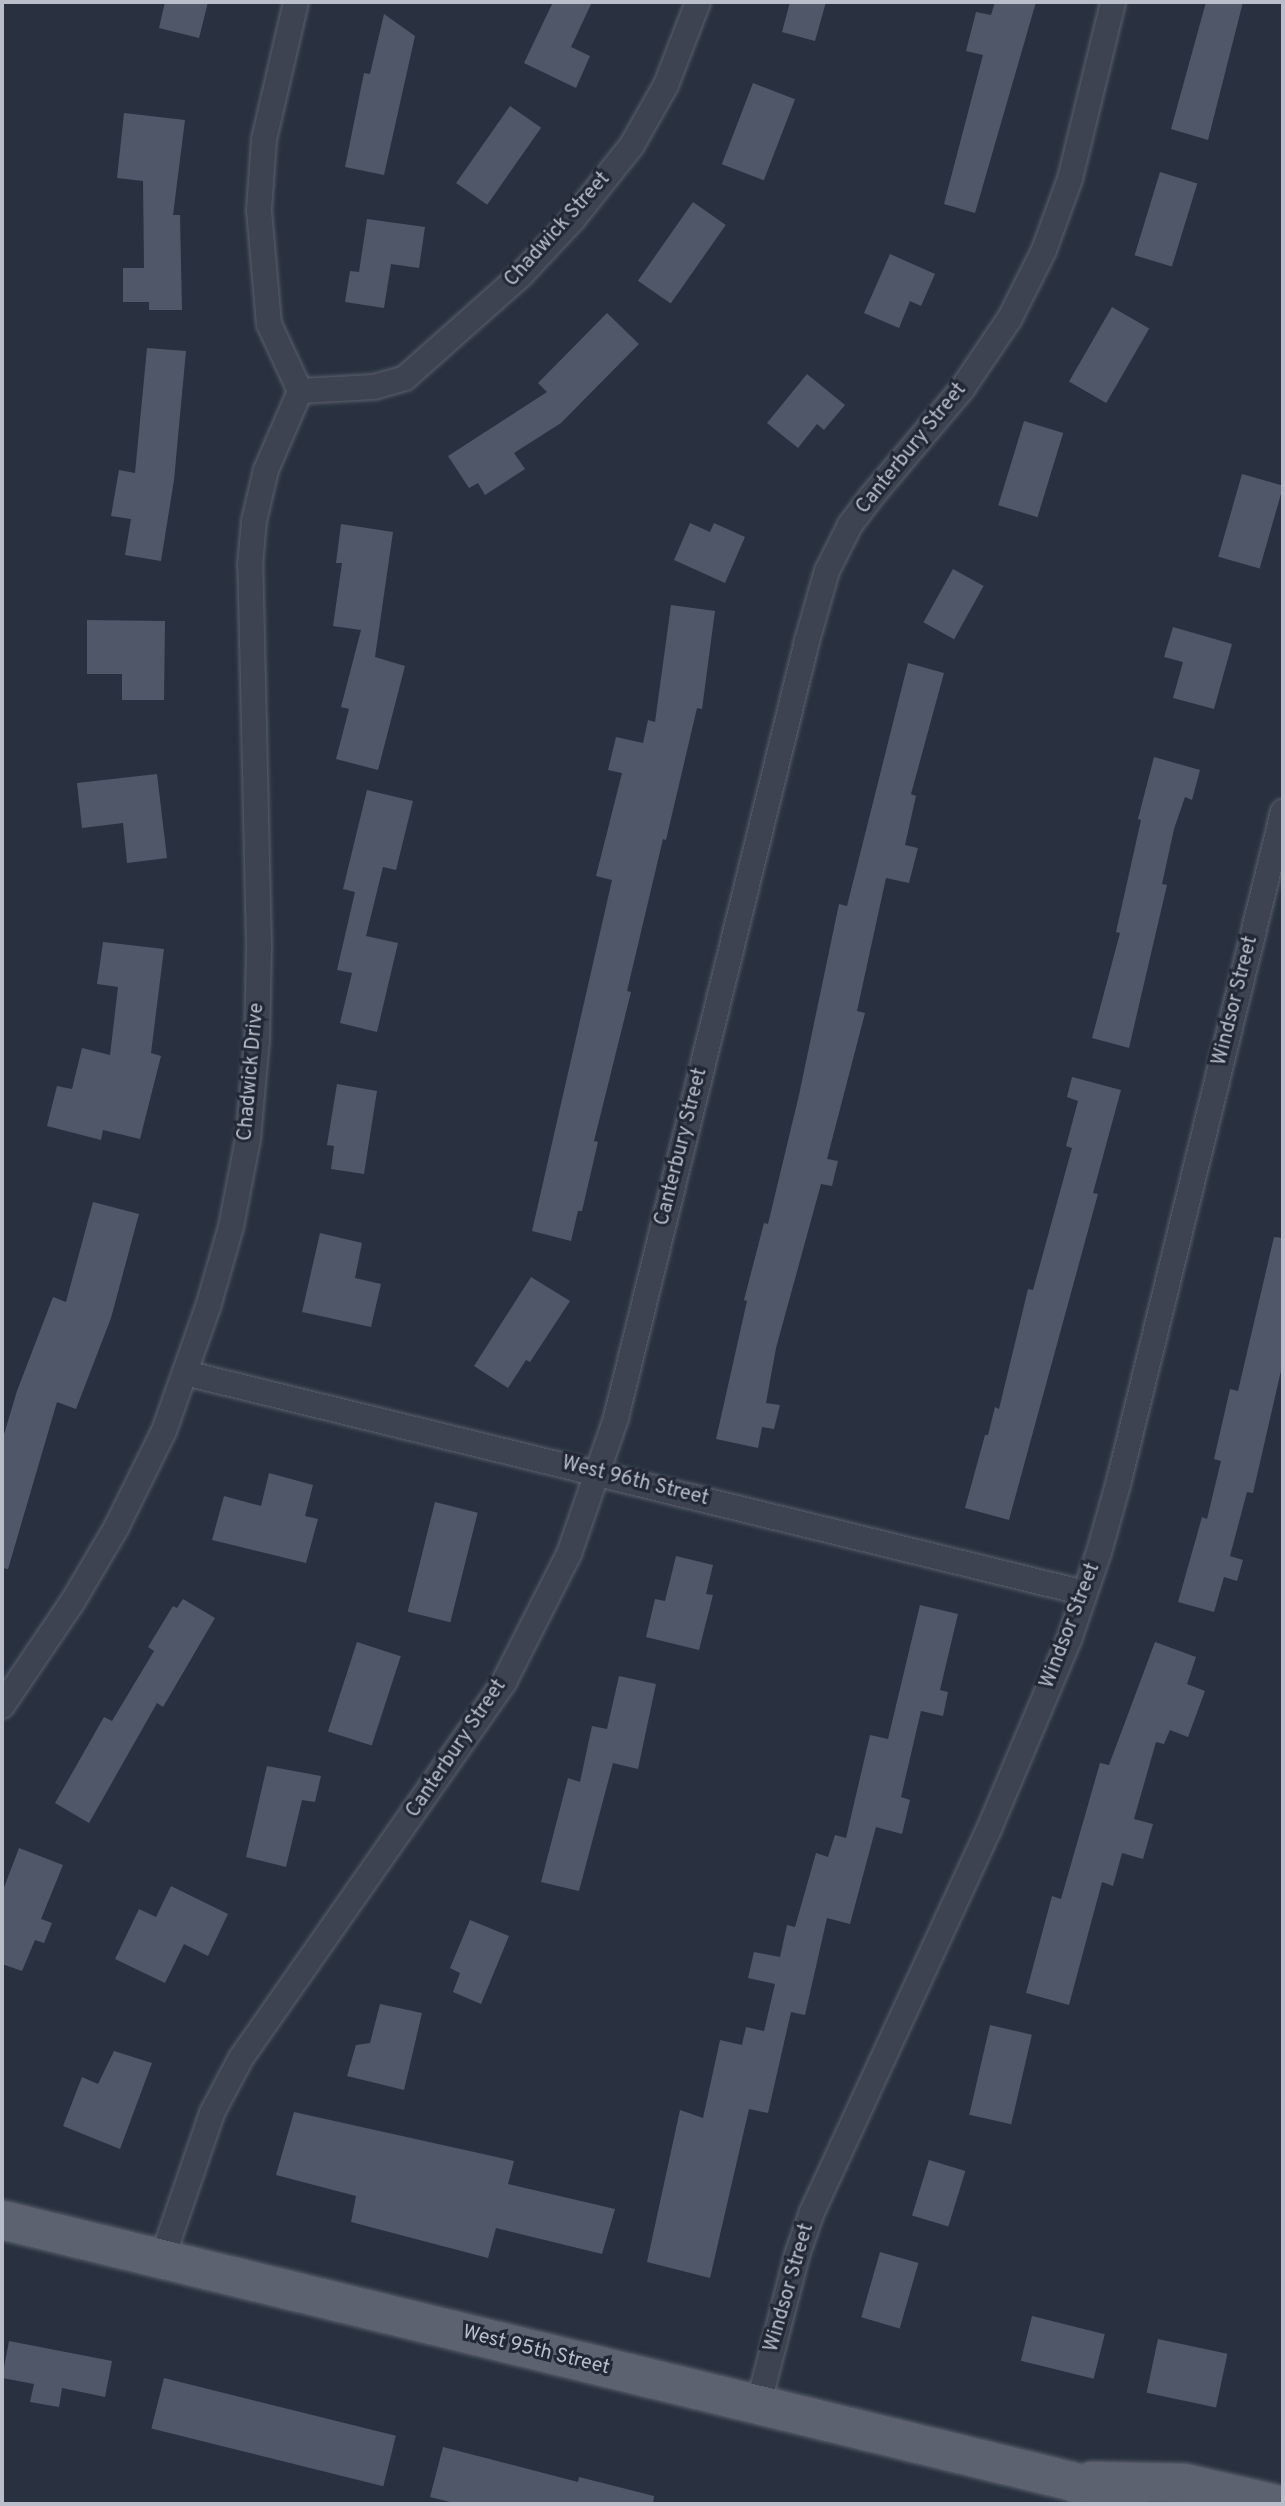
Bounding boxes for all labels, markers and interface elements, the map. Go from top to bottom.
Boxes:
street label: Chadwick Street [500,168,616,292]
street label: Canterbury Street [852,379,972,519]
street label: Windsor Street [1208,934,1264,1068]
street label: Chadwick Drive [234,1002,270,1142]
street label: Canterbury Street [651,1066,713,1228]
street label: West 96th Street [559,1452,711,1512]
street label: Windsor Street [1036,1560,1106,1692]
street label: Canterbury Street [402,1675,512,1823]
street label: Windsor Street [760,2221,820,2355]
street label: West 95th Street [460,2321,612,2381]

